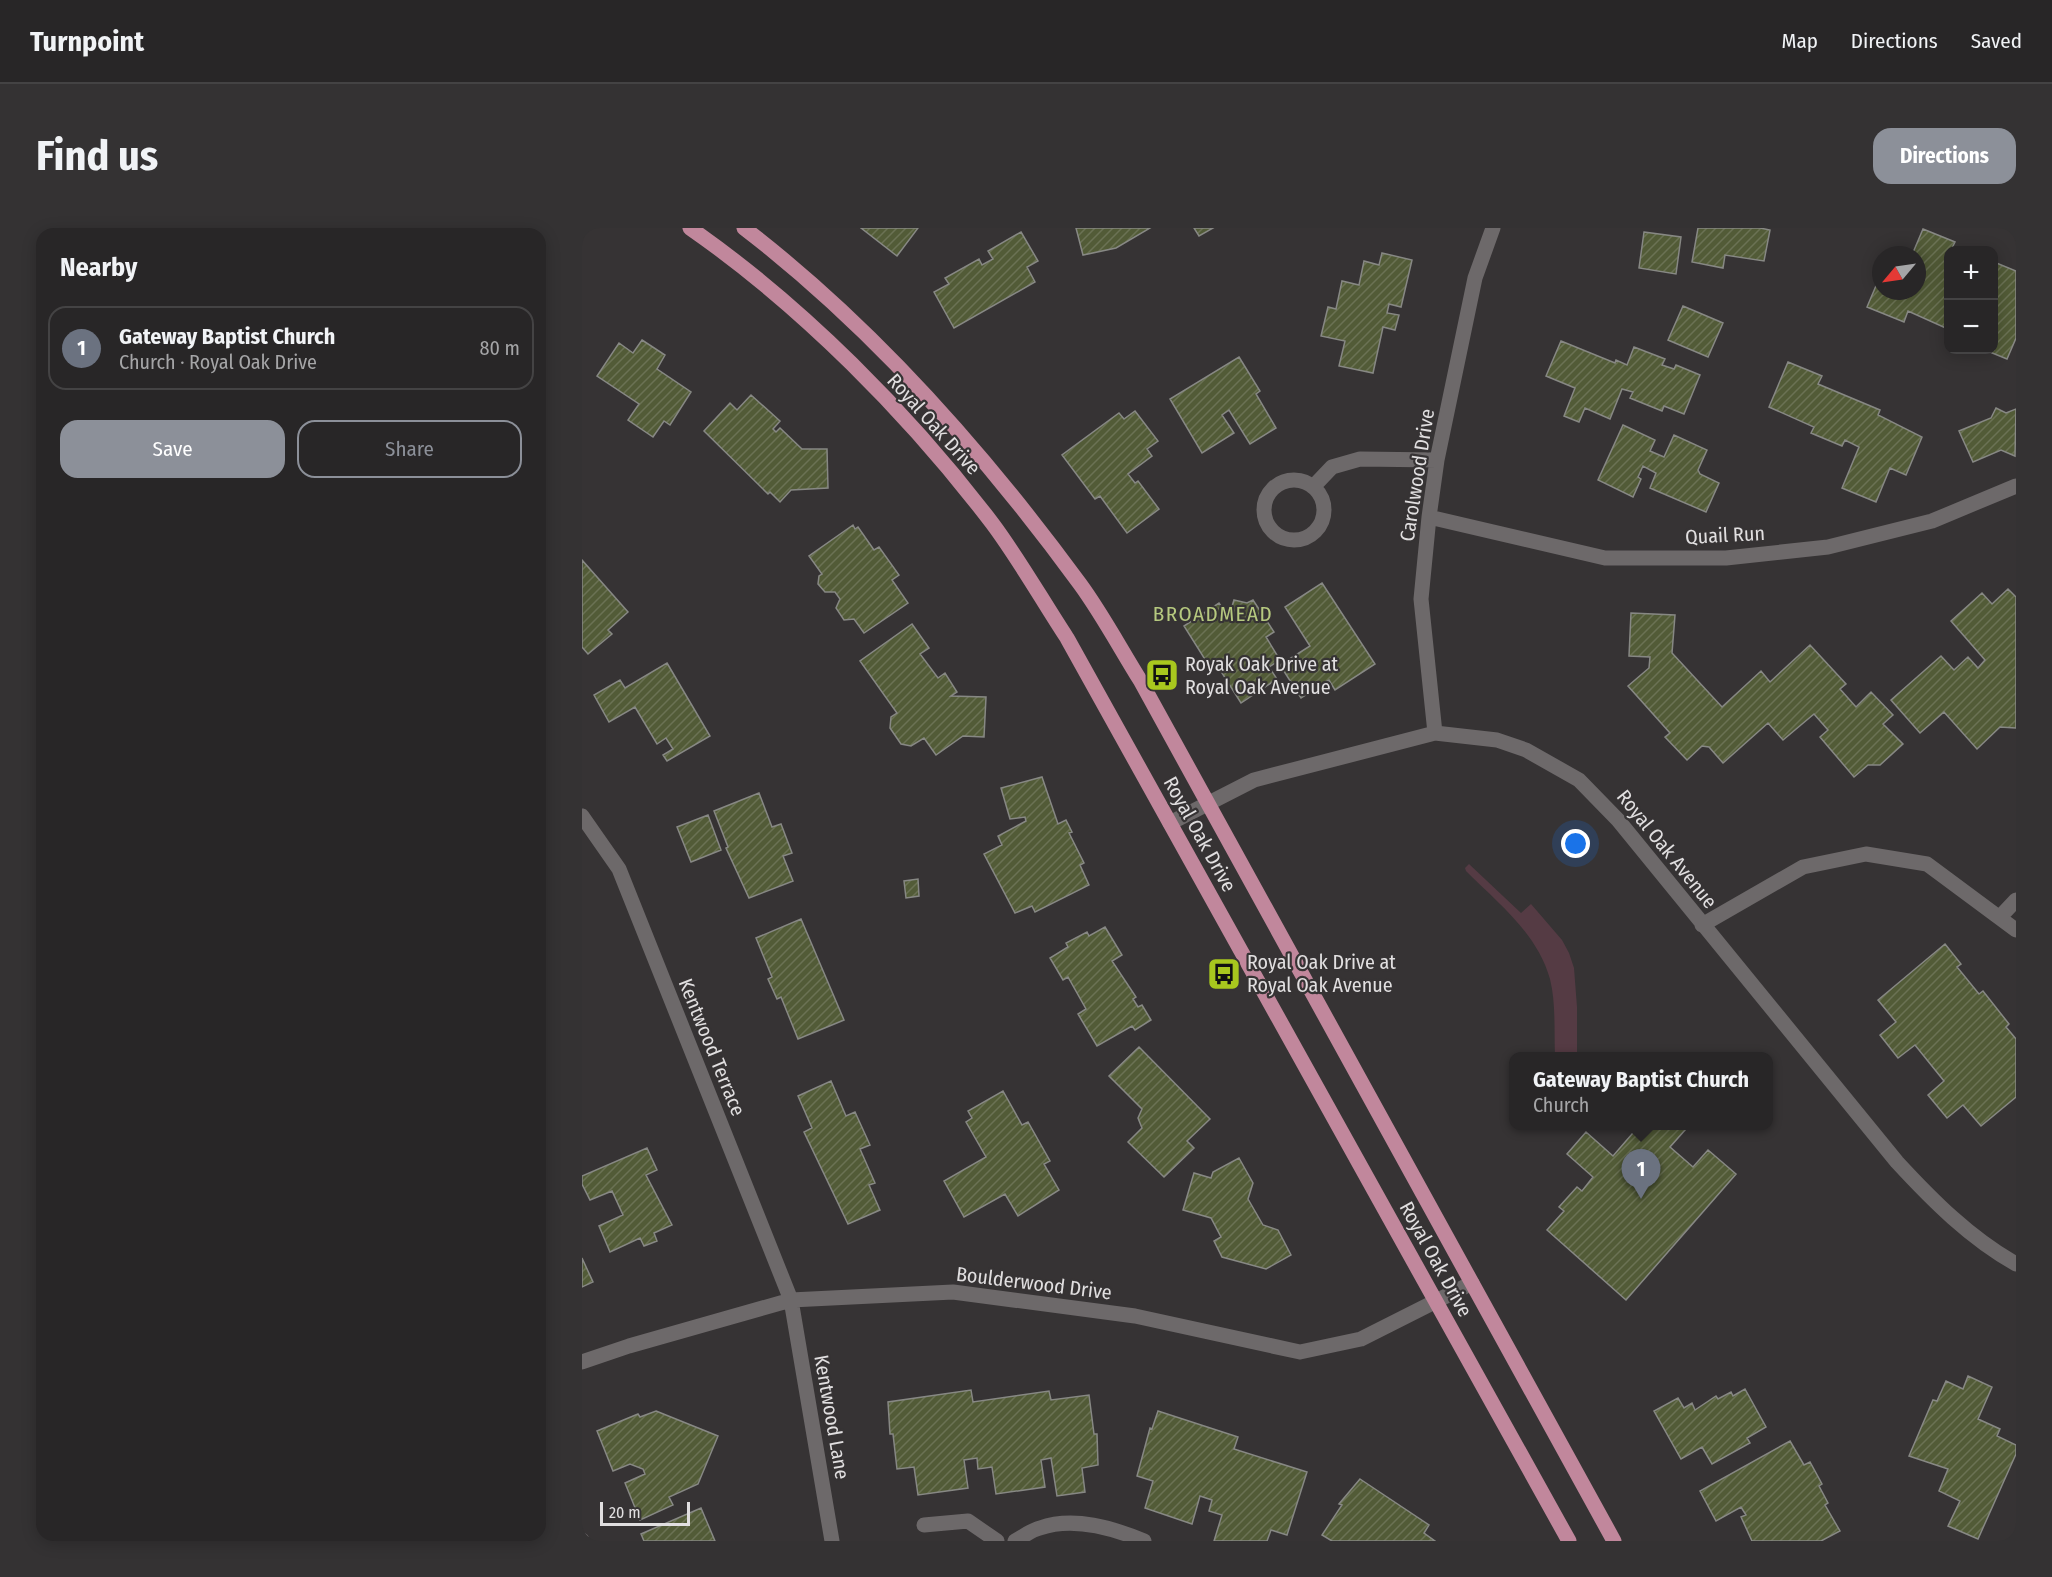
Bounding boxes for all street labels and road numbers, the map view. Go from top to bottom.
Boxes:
street label: Royal Oak Drive [882,368,986,480]
street label: Carolwood Drive [1395,407,1439,543]
street label: Quail Run [1685,521,1765,549]
street label: Royal Oak Drive [1159,772,1241,896]
street label: Royal Oak Avenue [1612,785,1722,913]
street label: Kentwood Terrace [674,975,750,1119]
street label: Royal Oak Drive [1395,1197,1477,1321]
street label: Boulderwood Drive [955,1262,1113,1304]
street label: Kentwood Lane [809,1353,855,1481]

